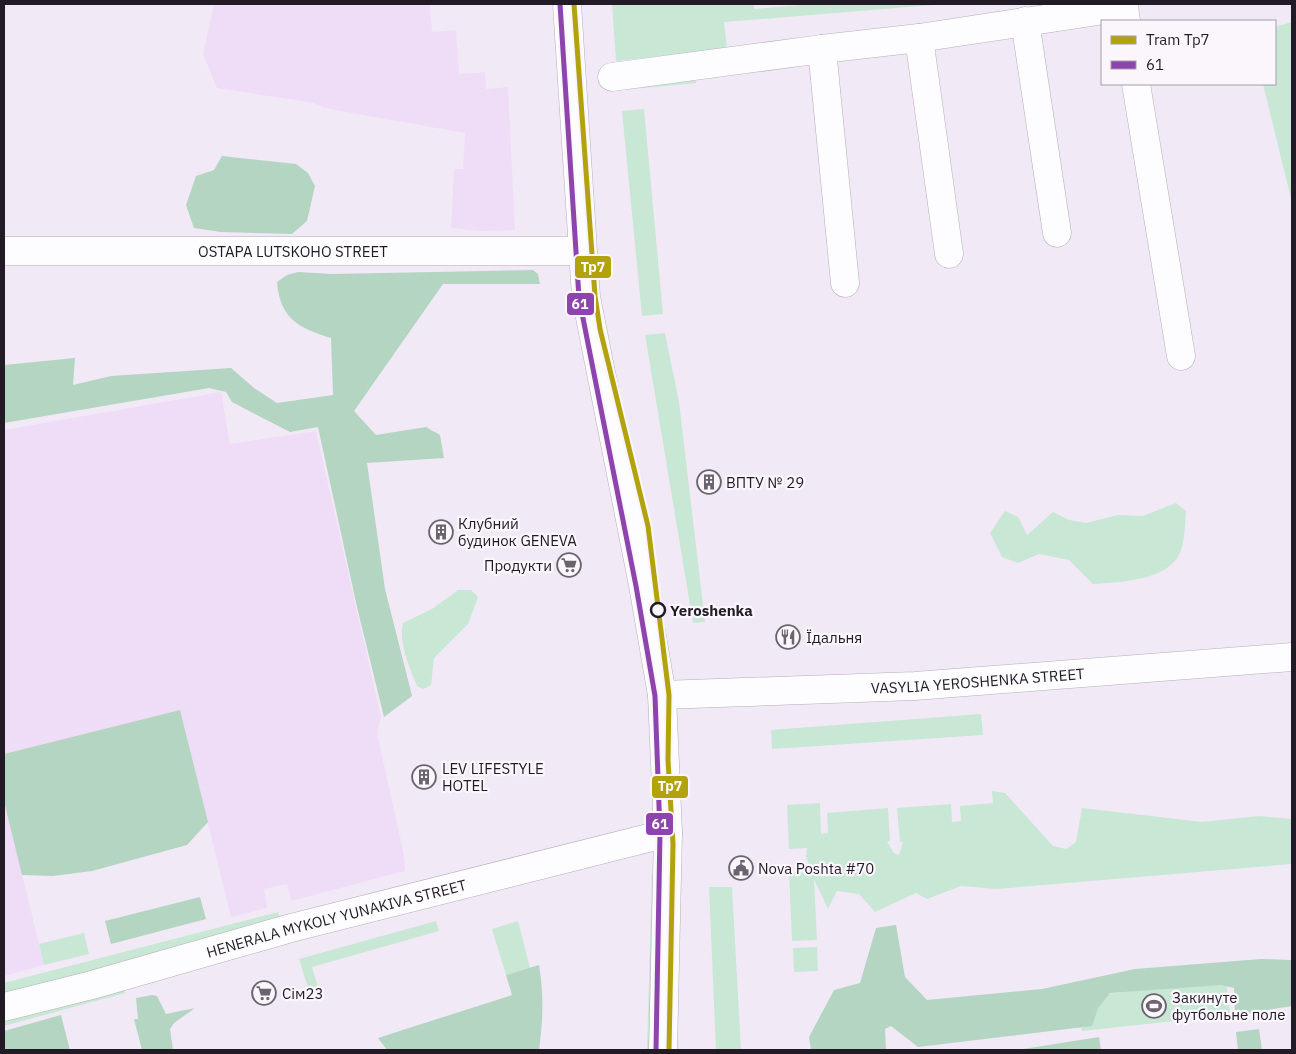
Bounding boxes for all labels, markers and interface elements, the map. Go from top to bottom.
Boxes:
legend [1101,20,1276,85]
text: Tram Тр7 [1146,30,1210,49]
text: 61 [1146,55,1164,74]
street label: OSTAPA LUTSKOHO STREET [198,242,388,261]
line badge: Тр7 [574,255,612,279]
text: Тр7 [581,258,605,276]
line badge: 61 [566,292,595,316]
text: 61 [572,295,589,313]
building icon: ВПТУ № 29 [696,469,722,495]
place label: ВПТУ № 29 [726,473,804,492]
place label: Клубний будинок GENEVA [458,514,577,550]
building icon: Клубний будинок GENEVA [428,519,454,545]
supermarket icon: Продукти [556,552,582,578]
place label: Продукти [484,556,552,575]
place label: Yeroshenka [670,601,753,620]
marker: Yeroshenka [650,602,666,618]
restaurant icon: Їдальня [775,624,801,650]
place label: Їдальня [806,628,862,647]
street label: VASYLIA YEROSHENKA STREET [870,663,1086,697]
place label: LEV LIFESTYLE HOTEL [442,759,544,795]
building icon: LEV LIFESTYLE HOTEL [411,764,437,790]
line badge: Тр7 [651,775,689,799]
text: Тр7 [658,777,682,795]
line badge: 61 [645,812,674,836]
text: 61 [652,815,669,833]
public building icon: Nova Poshta #70 [728,855,754,881]
place label: Nova Poshta #70 [758,859,874,878]
street label: HENERALA MYKOLY YUNAKIVA STREET [204,875,469,961]
supermarket icon: Сім23 [251,980,277,1006]
place label: Сім23 [282,984,324,1003]
place label: Закинуте футбольне поле [1172,988,1285,1024]
sports icon: Закинуте футбольне поле [1141,993,1167,1019]

